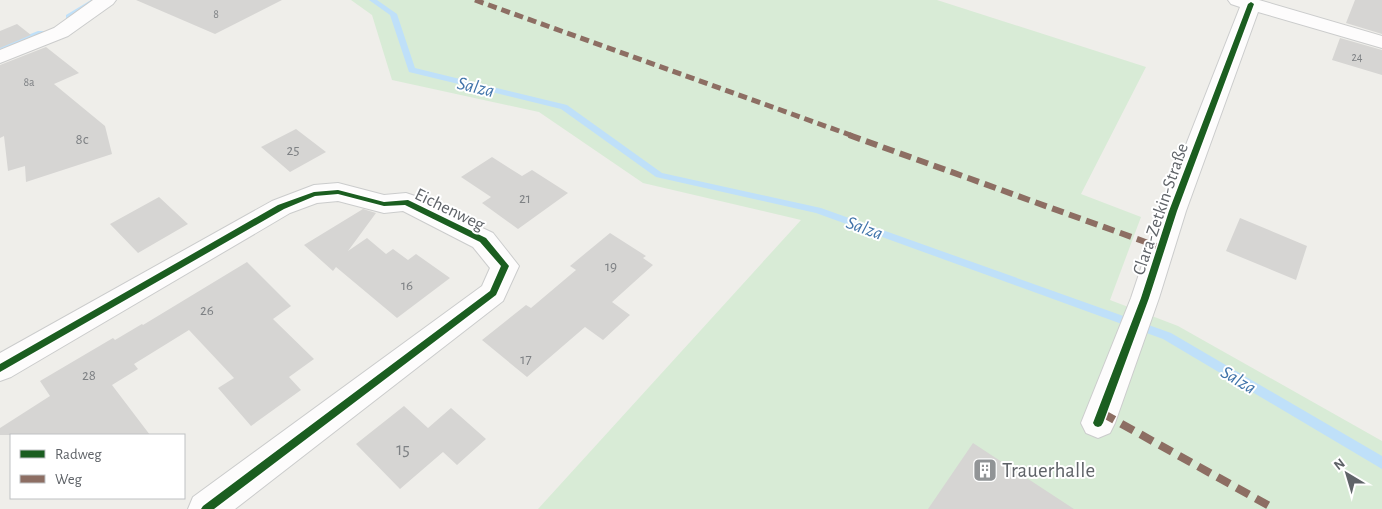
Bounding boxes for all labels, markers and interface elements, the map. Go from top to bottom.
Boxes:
house number: 8 [213,8,219,20]
house number: 24 [1351,51,1363,63]
water label: Salza [455,74,496,101]
house number: 8a [23,76,35,88]
house number: 8c [76,132,89,147]
street label: Clara-Zetkin-Straße [1130,141,1192,278]
house number: 25 [286,143,300,158]
street label: Eichenweg [412,185,488,235]
house number: 21 [519,191,531,206]
water label: Salza [844,213,885,244]
house number: 19 [605,259,617,274]
house number: 16 [401,278,413,293]
house number: 26 [200,303,214,318]
house number: 17 [520,352,532,367]
water label: Salza [1217,363,1259,398]
house number: 28 [82,368,96,383]
legend [10,434,185,499]
house number: 15 [396,441,410,459]
text: Radweg [55,447,102,462]
north arrow [1322,449,1372,499]
text: N [1331,456,1348,473]
building icon: Trauerhalle [972,457,998,483]
place label: Trauerhalle [1002,460,1095,481]
text: Weg [55,472,83,487]

